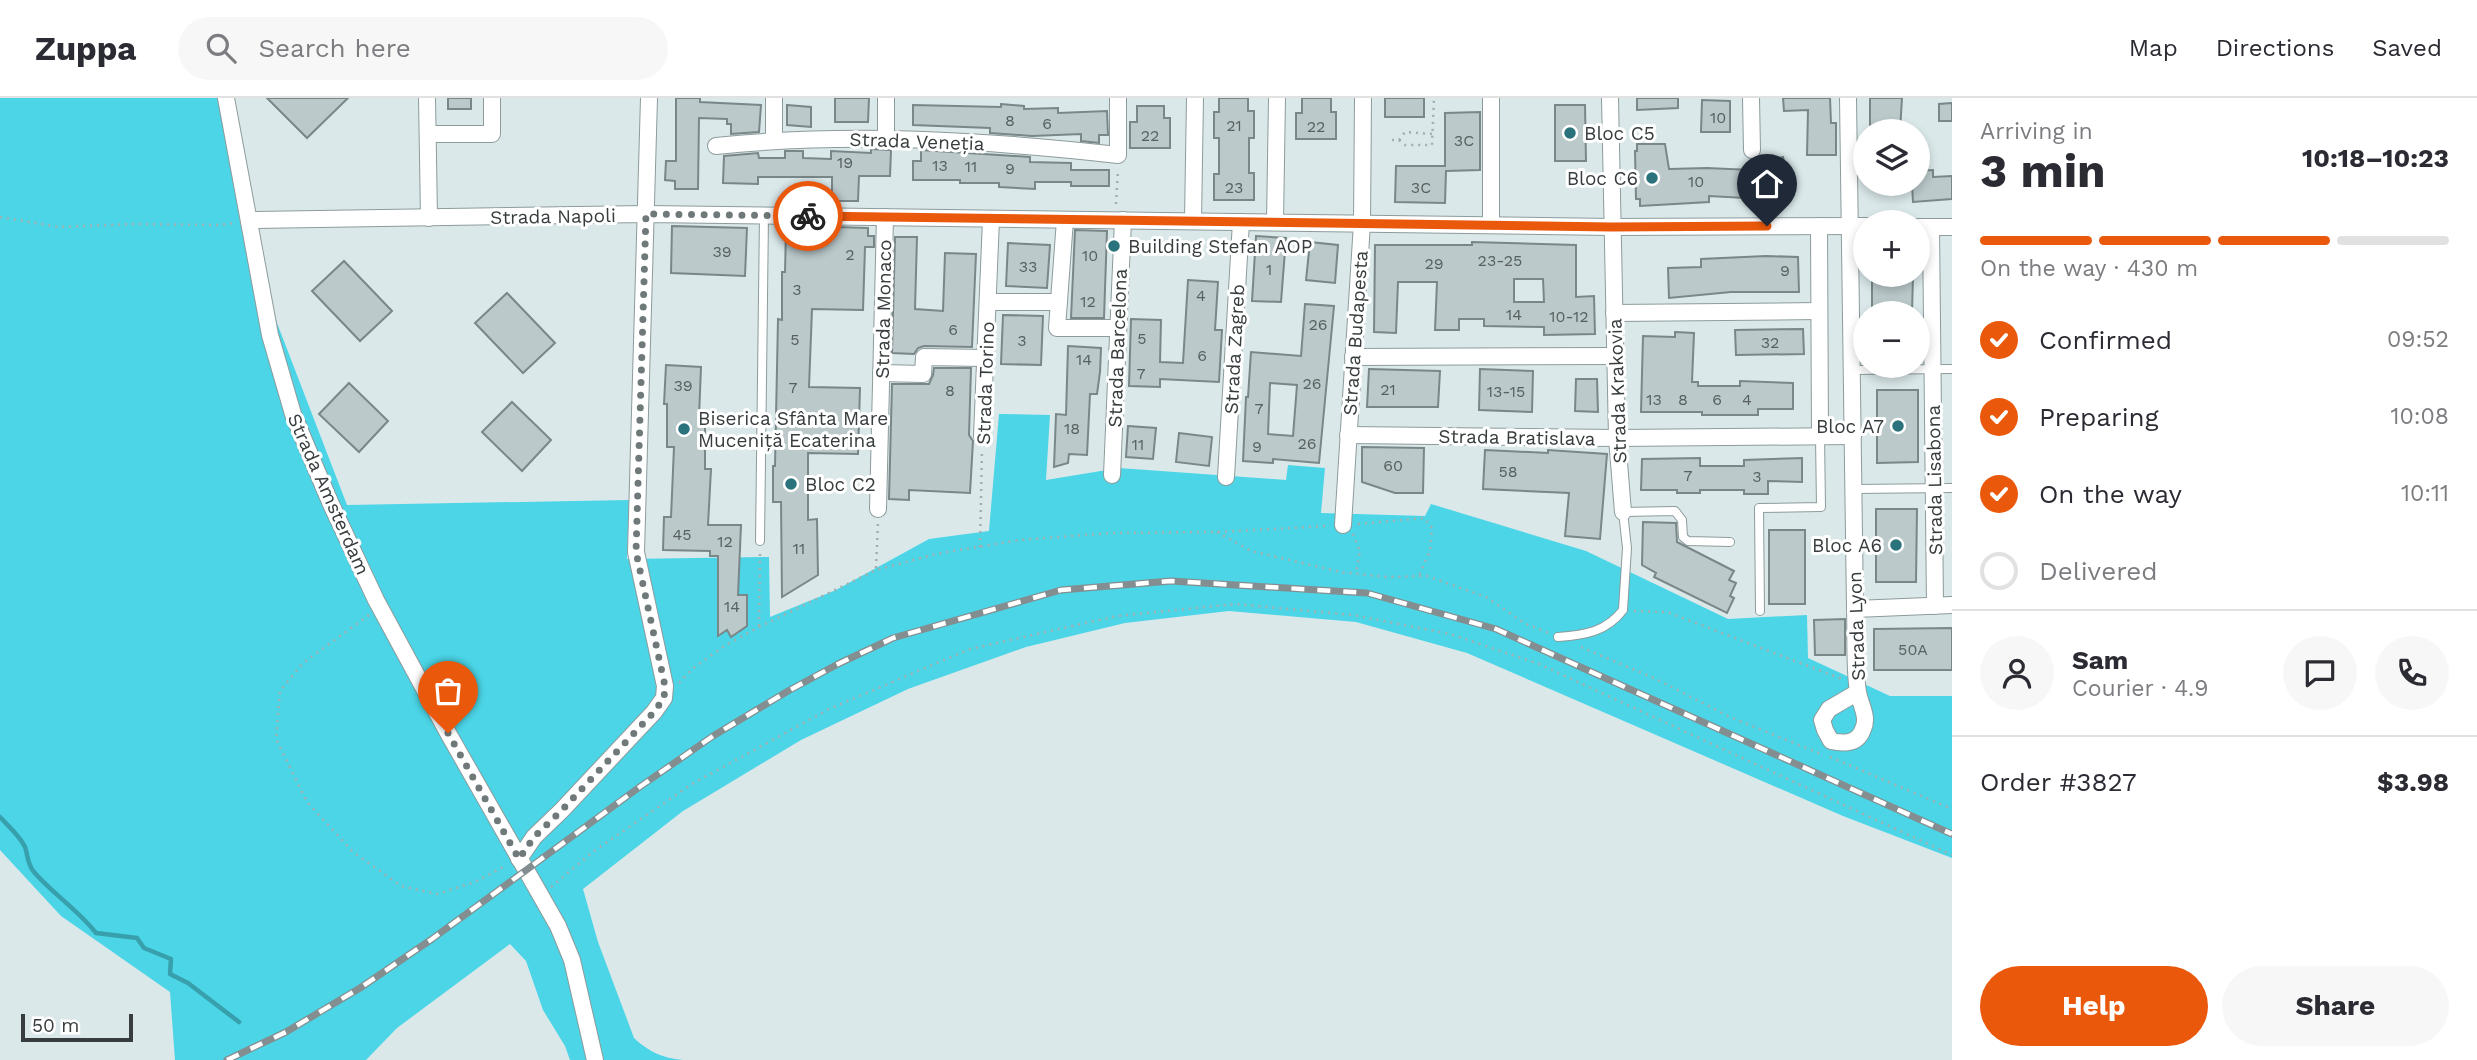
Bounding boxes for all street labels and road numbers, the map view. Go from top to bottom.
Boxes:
street label: Strada Veneția [849,128,985,155]
street label: Strada Napoli [490,204,616,229]
street label: Strada Monaco [871,239,896,379]
street label: Strada Budapesta [1338,249,1373,416]
street label: Strada Barcelona [1103,268,1132,428]
street label: Strada Zagreb [1220,283,1249,415]
street label: Strada Krakovia [1603,318,1632,464]
street label: Strada Torino [972,321,999,445]
street label: Strada Lisabona [1922,405,1947,555]
street label: Strada Amsterdam [283,410,374,578]
street label: Strada Bratislava [1438,425,1596,450]
street label: Strada Lyon [1843,571,1870,681]

